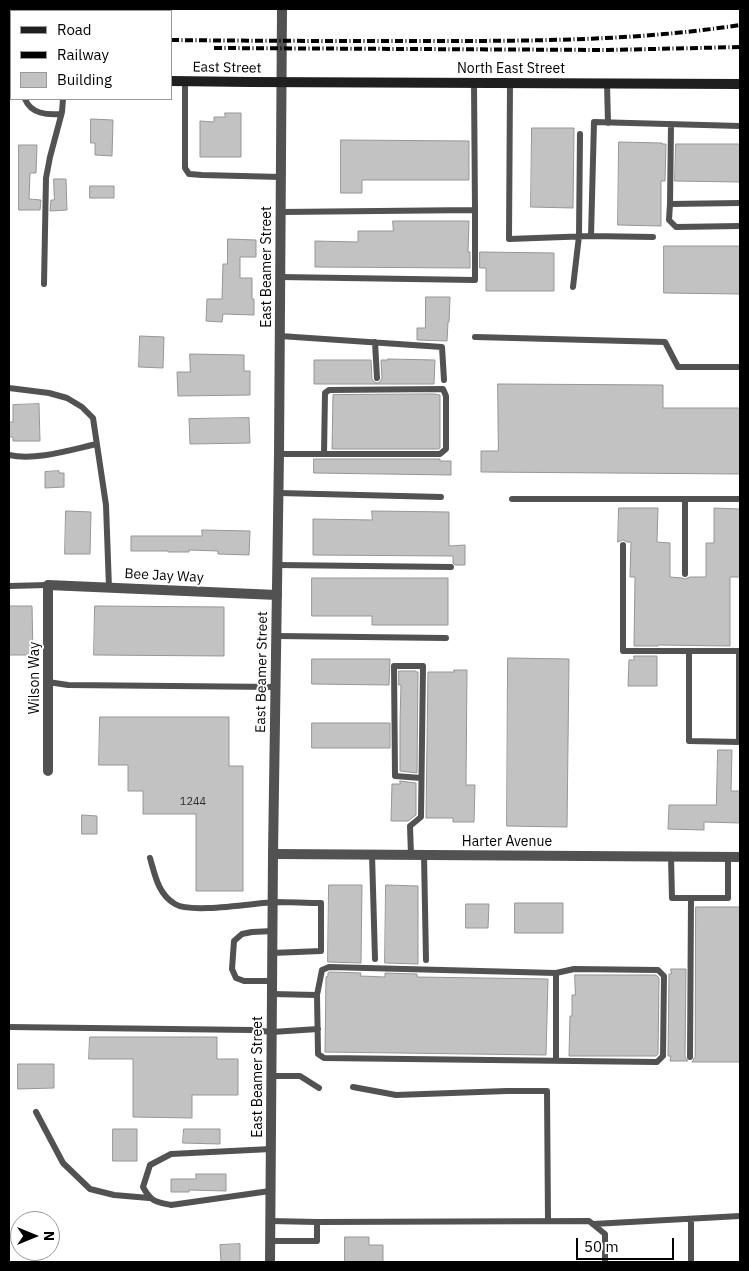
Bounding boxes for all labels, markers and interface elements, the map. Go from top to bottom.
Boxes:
legend [10,10,172,100]
text: Road [57,20,92,39]
text: Railway [57,45,109,64]
street label: East Street [192,59,262,77]
street label: North East Street [457,61,565,77]
text: Building [57,70,112,89]
street label: East Beamer Street [259,206,275,328]
street label: Bee Jay Way [124,566,204,586]
street label: East Beamer Street [253,611,271,733]
street label: Wilson Way [27,642,43,714]
house number: 1244 [180,795,206,809]
street label: Harter Avenue [462,834,552,850]
street label: East Beamer Street [250,1016,266,1138]
north arrow [10,1211,60,1261]
scale bar [579,1228,676,1260]
text: N [40,1231,58,1241]
text: 50 m [584,1237,619,1256]

